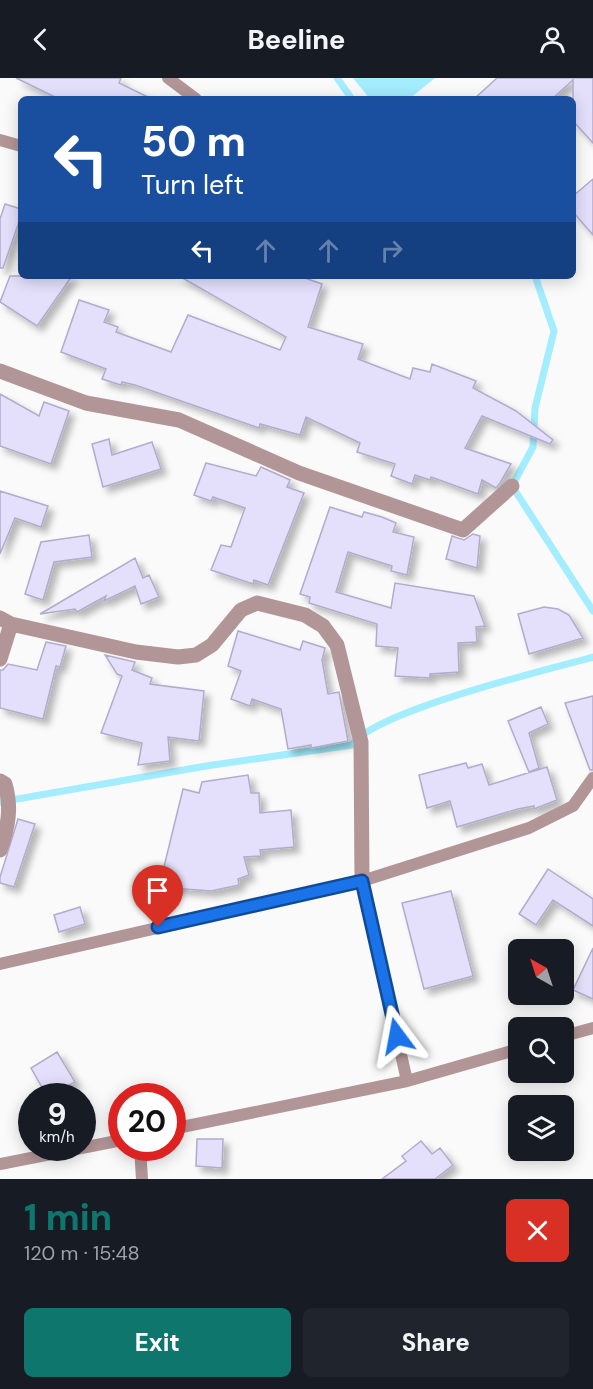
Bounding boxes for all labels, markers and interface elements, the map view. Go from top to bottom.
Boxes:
text: Beeline [248,22,345,57]
icon: back [24,23,57,56]
icon: person [536,23,569,56]
text: 50 m [141,114,246,169]
icon: left [42,120,120,198]
text: Turn left [141,167,244,202]
icon: left [186,234,219,267]
icon: ahead [249,234,282,267]
icon: ahead [312,234,345,267]
icon: right [375,234,408,267]
pin [132,865,183,927]
icon: arrive [141,874,174,907]
north arrow [508,939,574,1005]
map controls [508,939,574,1161]
position arrow [365,1004,429,1068]
button: search [508,1017,574,1083]
speed limit sign: 20 [108,1083,186,1161]
text: 9 [47,1095,67,1134]
button: layers [508,1095,574,1161]
text: km/h [39,1127,75,1147]
text: 1 min [24,1194,112,1241]
button: close [506,1199,569,1262]
text: 120 m · 15:48 [24,1240,140,1266]
button: Exit [24,1308,291,1377]
button: Share [303,1308,569,1377]

